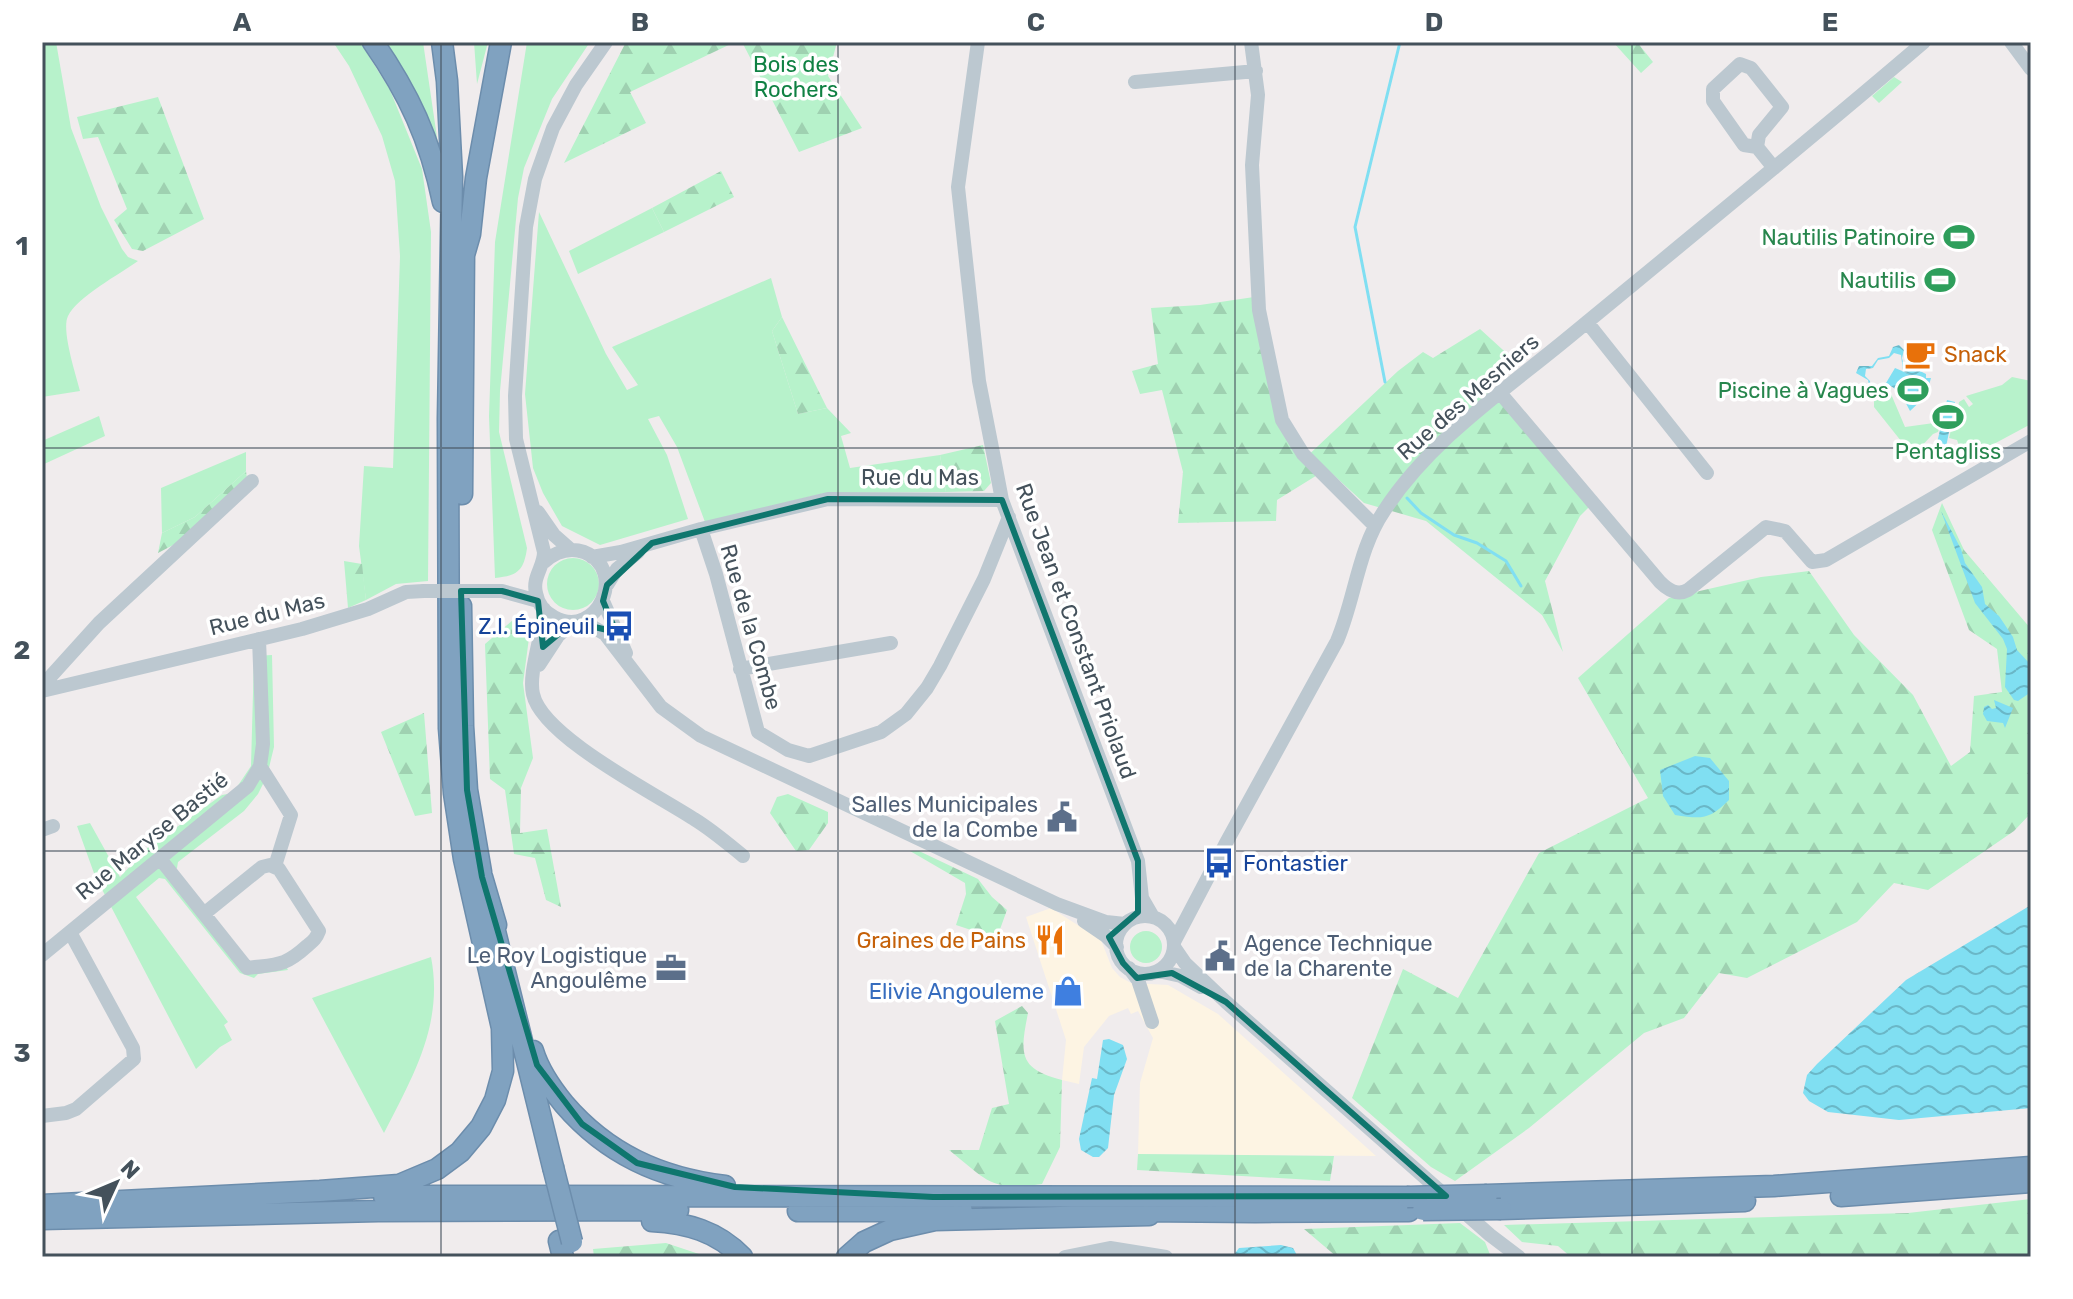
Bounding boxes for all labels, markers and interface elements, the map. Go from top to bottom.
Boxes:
text: A [233,7,252,38]
text: B [631,7,649,38]
text: C [1027,7,1045,38]
text: D [1425,7,1443,38]
text: E [1822,7,1838,38]
park label: Bois des Rochers [753,51,839,103]
sports icon: Nautilis Patinoire [1942,220,1976,254]
place label: Nautilis Patinoire [1761,224,1935,251]
text: 1 [16,231,28,262]
sports icon: Nautilis [1923,263,1957,297]
place label: Nautilis [1840,267,1916,294]
street label: Rue des Mesniers [1392,328,1544,466]
cafe icon: Snack [1903,337,1937,371]
place label: Snack [1944,341,2007,368]
sports icon: Piscine à Vagues [1896,373,1930,407]
place label: Piscine à Vagues [1718,377,1889,404]
sports icon: Pentagliss [1931,400,1965,434]
place label: Pentagliss [1895,438,2001,465]
street label: Rue du Mas [861,464,979,491]
street label: Rue Jean et Constant Priolaud [1010,479,1142,783]
street label: Rue de la Combe [714,541,788,713]
street label: Rue du Mas [207,587,327,641]
bus stop icon: Z.I. Épineuil [602,609,636,643]
place label: Z.I. Épineuil [478,613,595,640]
text: 2 [14,635,30,666]
street label: Rue Maryse Bastié [70,766,234,906]
place label: Salles Municipales de la Combe [852,791,1038,843]
public building icon: Salles Municipales de la Combe [1045,800,1079,834]
bus stop icon: Fontastier [1202,846,1236,880]
place label: Fontastier [1243,850,1349,877]
restaurant icon: Graines de Pains [1033,923,1067,957]
place label: Graines de Pains [856,927,1026,954]
place label: Agence Technique de la Charente [1244,930,1433,982]
public building icon: Agence Technique de la Charente [1203,939,1237,973]
place label: Le Roy Logistique Angoulême [467,942,647,994]
office icon: Le Roy Logistique Angoulême [654,951,688,985]
shop icon: Elivie Angouleme [1051,974,1085,1008]
place label: Elivie Angouleme [869,978,1044,1005]
text: 3 [13,1038,31,1069]
north arrow [76,1143,156,1223]
text: N [115,1154,145,1185]

